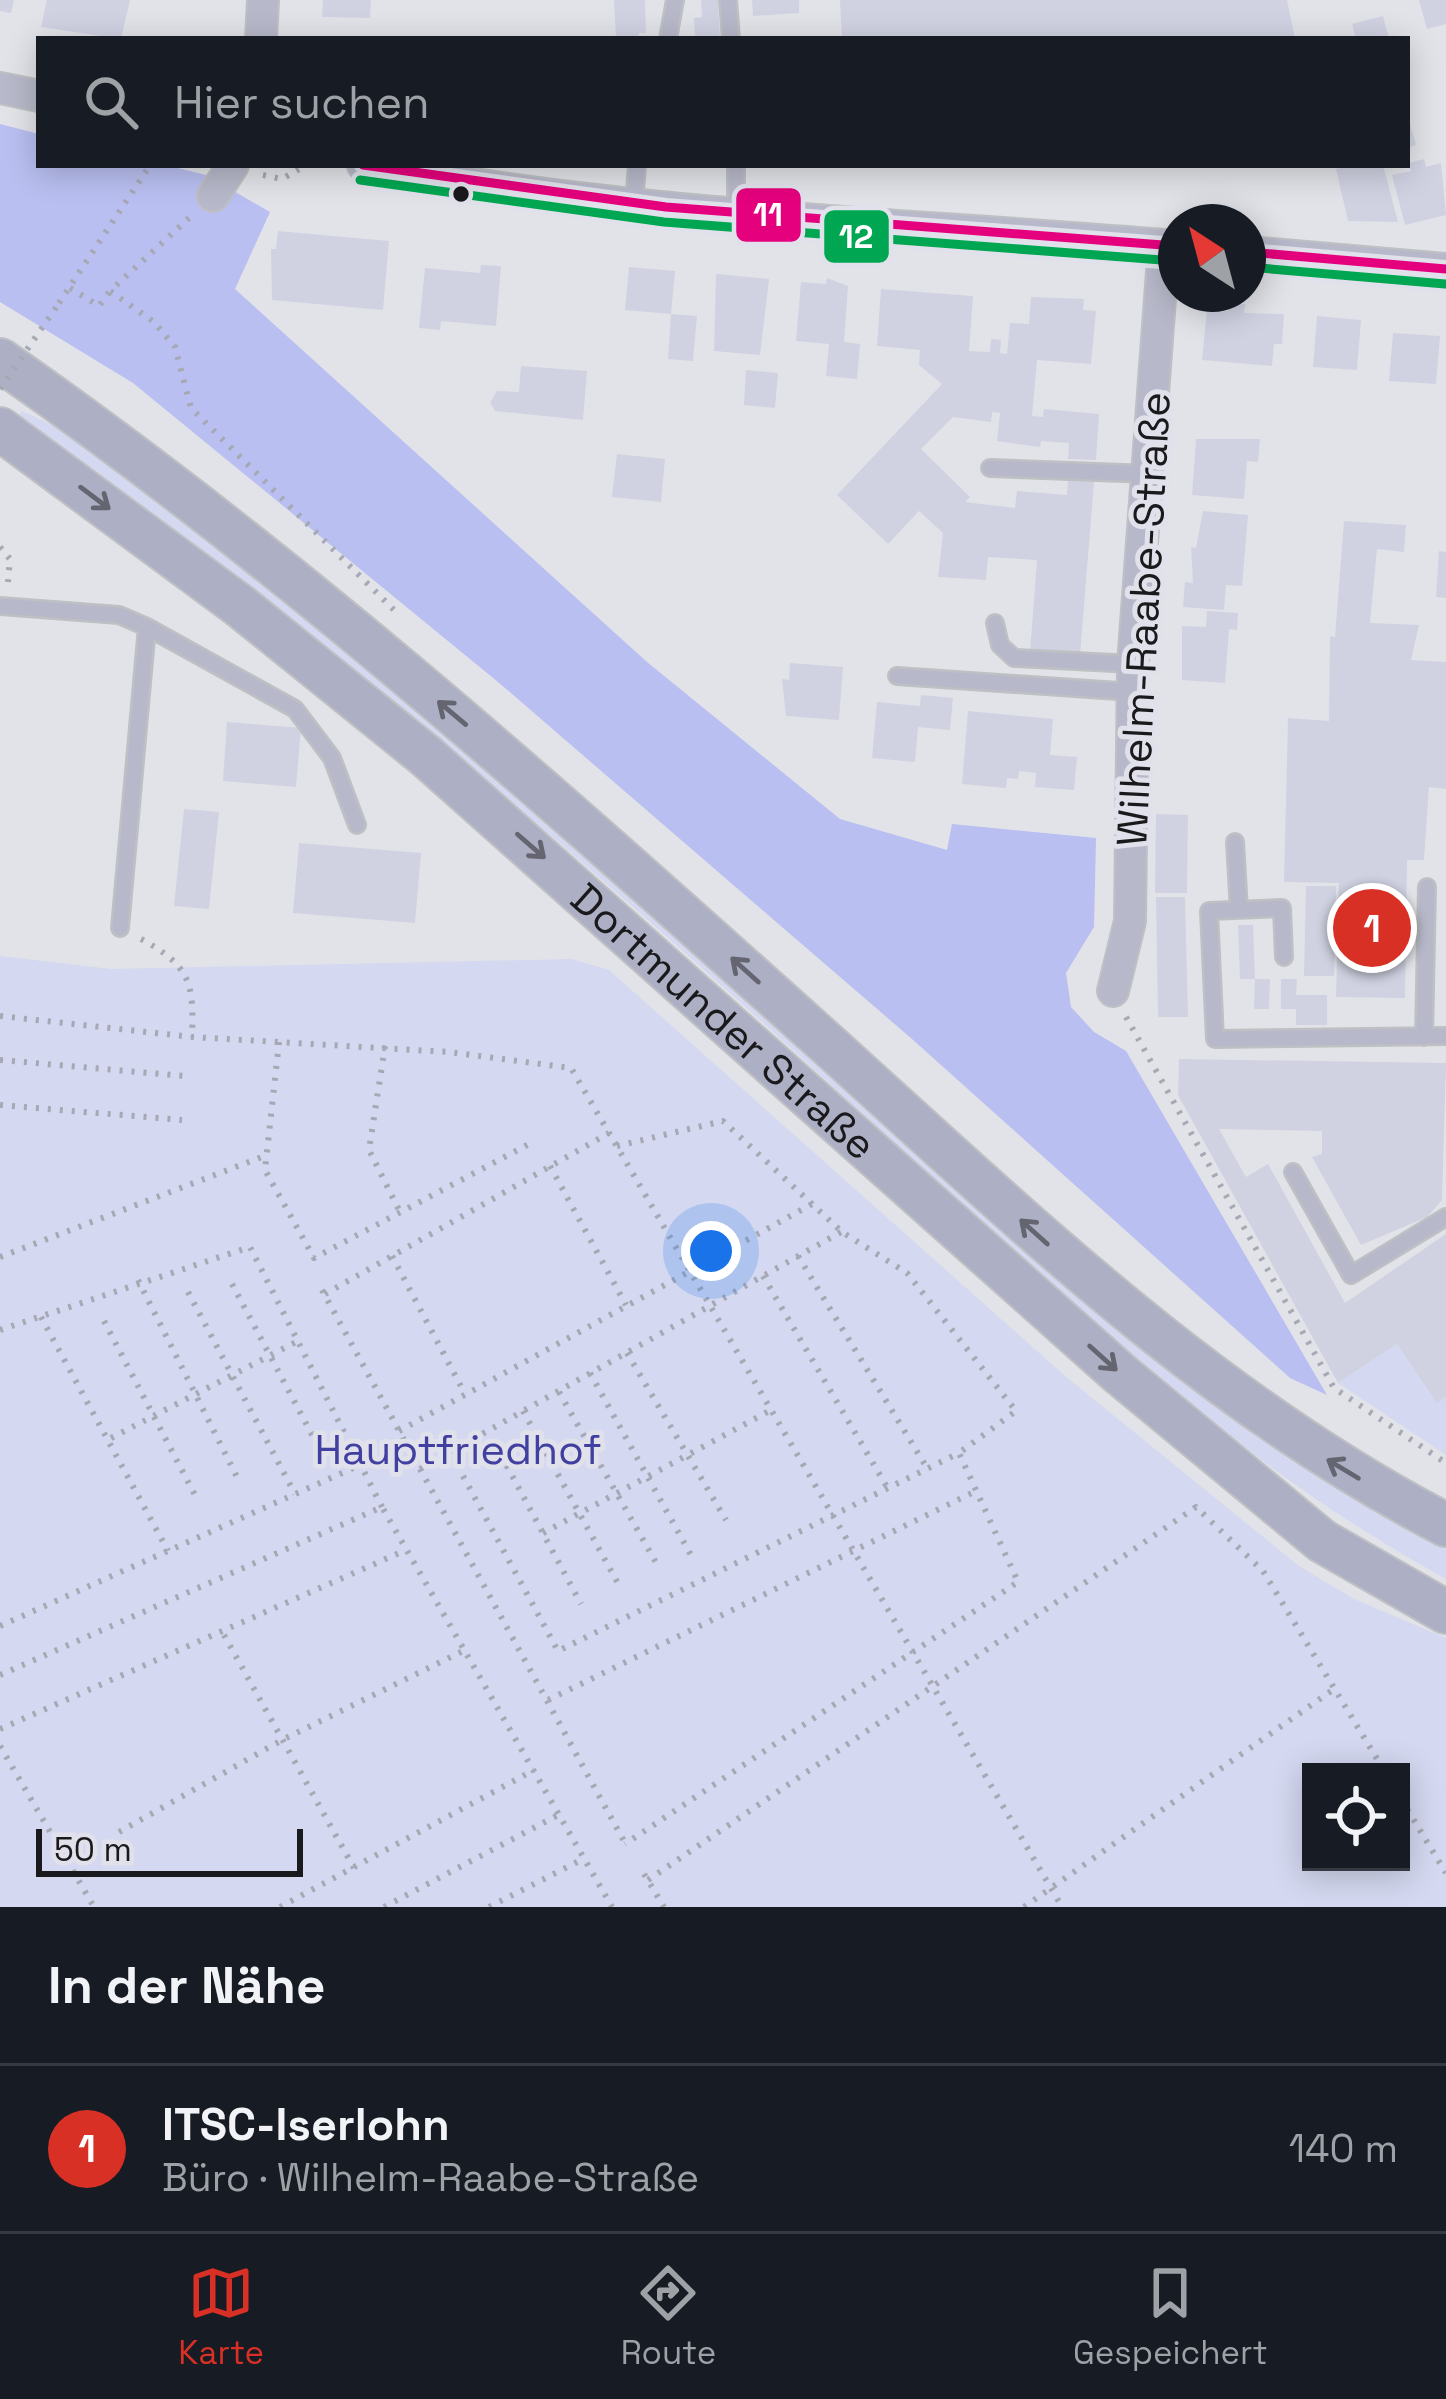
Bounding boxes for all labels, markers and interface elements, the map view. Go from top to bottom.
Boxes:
search box [36,36,1410,168]
icon: search [78,69,144,135]
text: Hier suchen [174,74,430,131]
unlabelled marker [450,183,472,205]
line badge: 11 [734,186,803,244]
text: 11 [753,194,783,236]
north arrow [1158,204,1266,312]
line badge: 12 [822,208,891,265]
text: 12 [839,216,873,258]
street label: Wilhelm-Raabe-Straße [1105,391,1182,848]
one-way arrow [78,484,111,510]
one-way arrow [437,700,468,727]
one-way arrow [515,832,546,859]
street label: Dortmunder Straße [560,872,887,1171]
pin: 1 [1333,883,1411,973]
one-way arrow [730,957,761,984]
one-way arrow [1020,1218,1050,1246]
your location [681,1221,741,1281]
one-way arrow [1087,1344,1118,1371]
park label: Hauptfriedhof [314,1423,602,1476]
one-way arrow [1326,1456,1361,1480]
map controls [1302,1763,1410,1871]
button: locate [1302,1763,1410,1871]
scale bar [36,1823,303,1876]
text: 50 m [54,1829,132,1871]
text: In der Nähe [48,1953,325,2018]
text: ITSC-Iserlohn [162,2096,450,2153]
text: 1 [78,2124,96,2173]
text: 140 m [1289,2124,1398,2173]
text: Büro · Wilhelm-Raabe-Straße [162,2153,699,2202]
tab: Karte [178,2260,264,2374]
tab: Route [621,2260,716,2374]
tab: Gespeichert [1073,2260,1268,2374]

